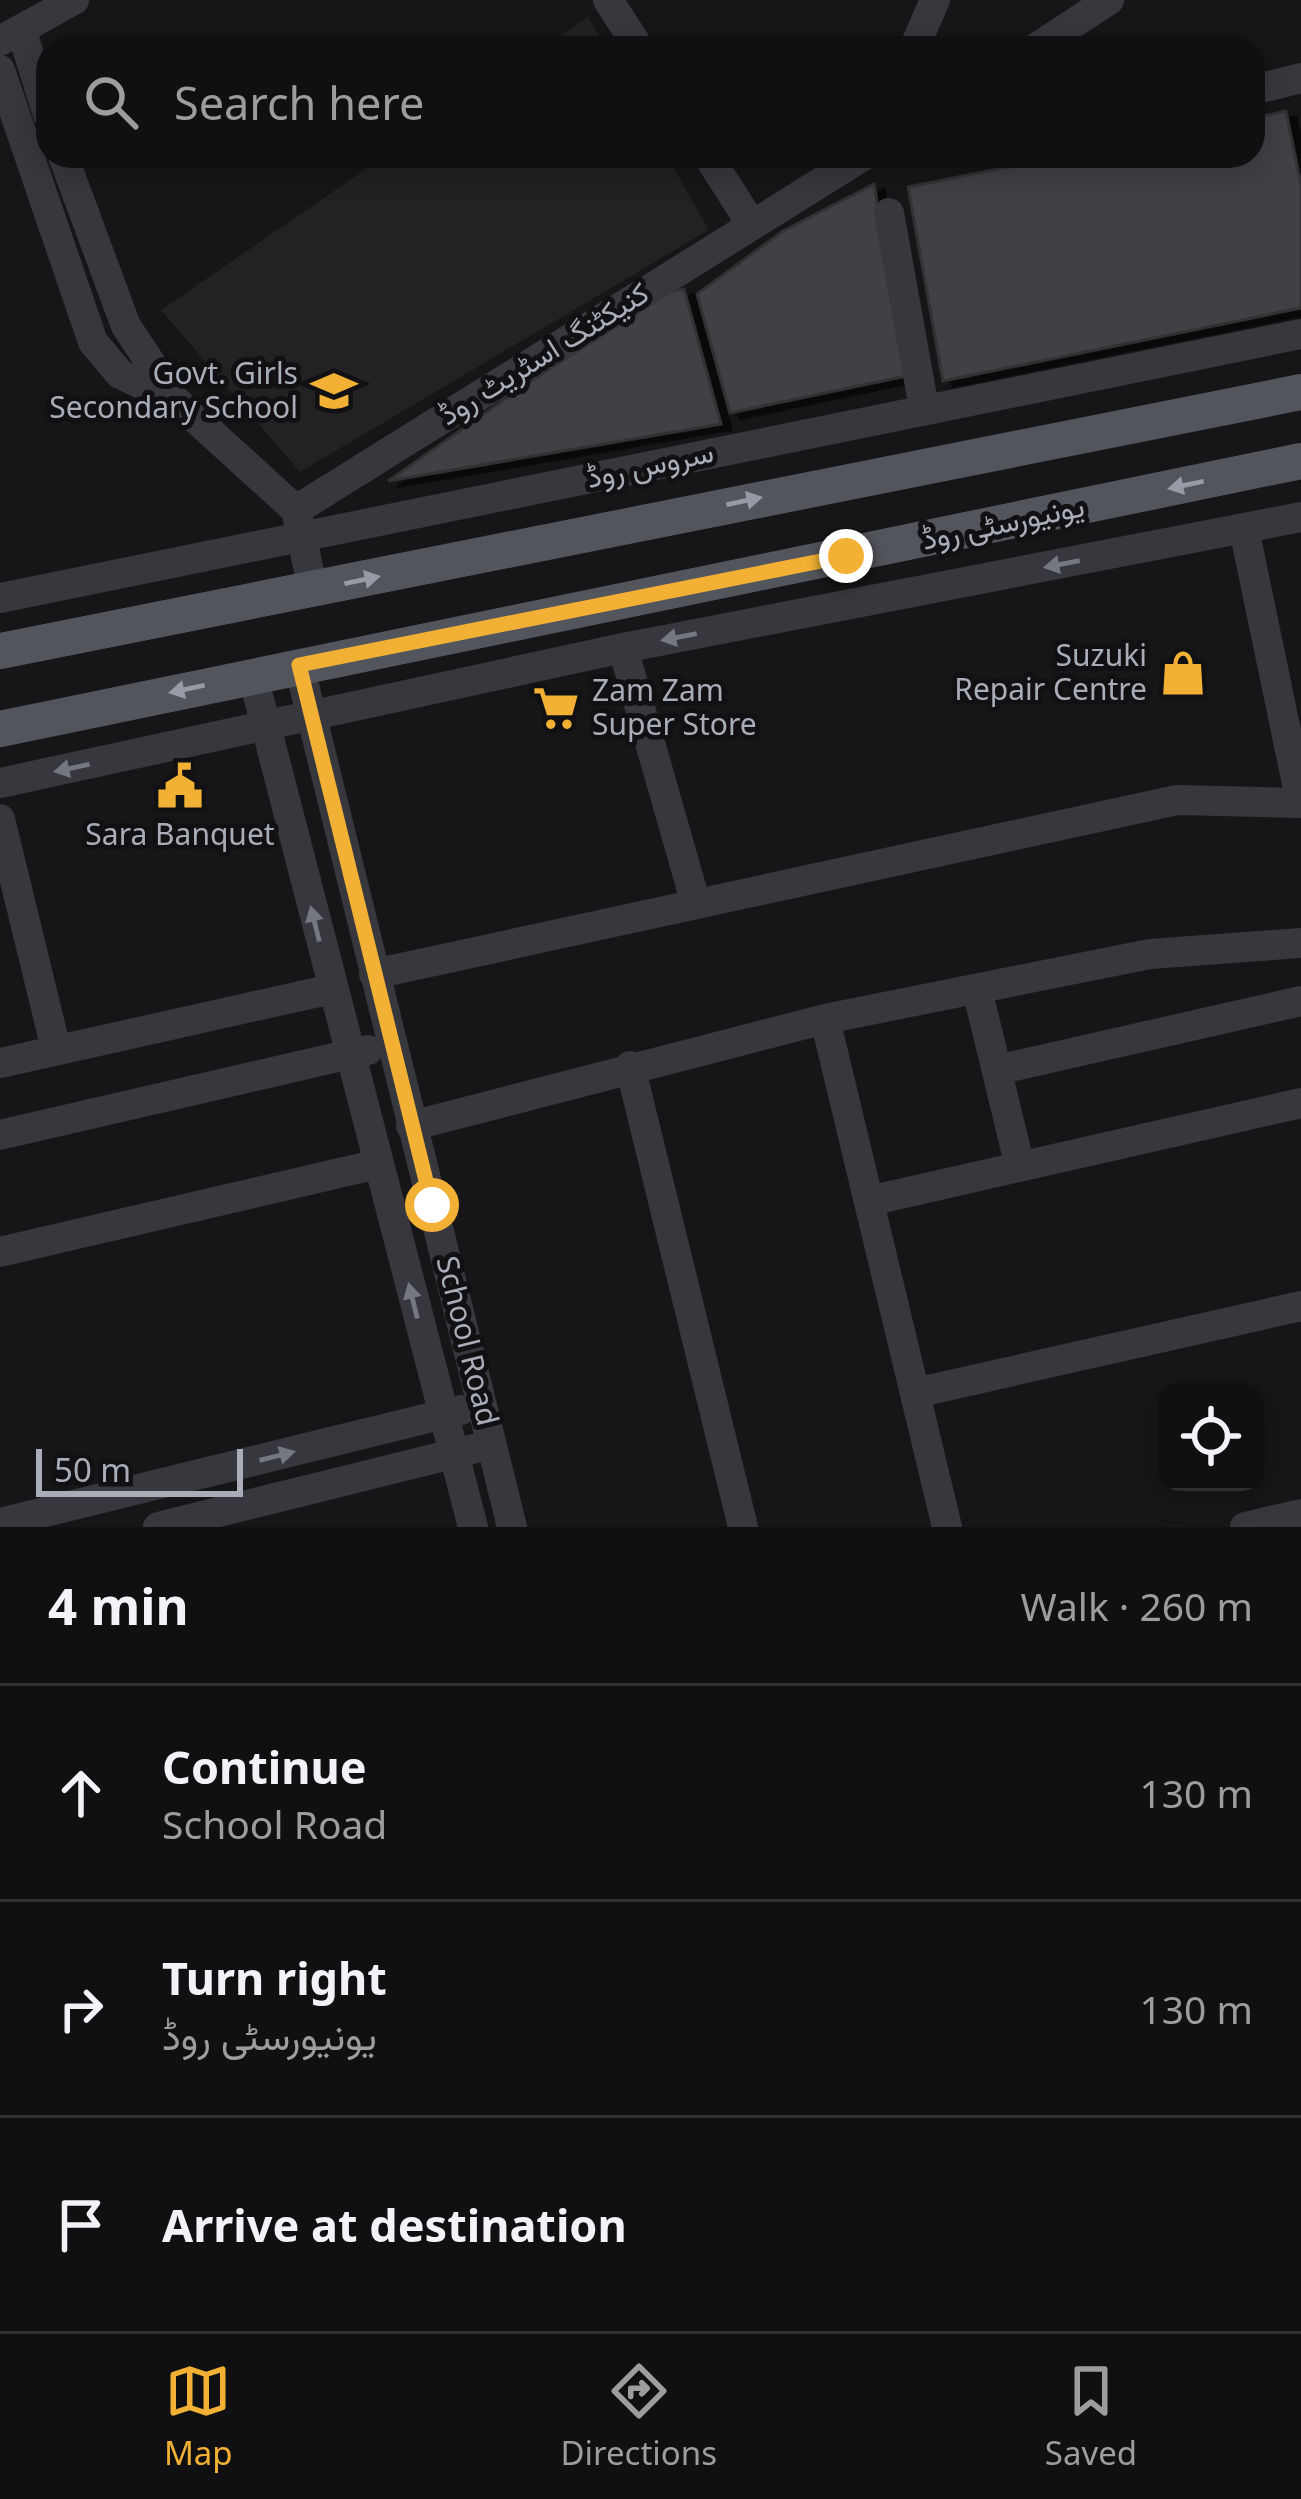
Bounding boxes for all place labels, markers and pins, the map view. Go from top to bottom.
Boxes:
place label: Govt. Girls Secondary School [49,352,298,427]
school or university icon: Govt. Girls Secondary School [309,366,359,416]
place label: Suzuki Repair Centre [954,634,1147,709]
shop icon: Suzuki Repair Centre [1158,648,1208,698]
place label: Zam Zam Super Store [592,669,757,744]
supermarket icon: Zam Zam Super Store [531,683,581,733]
public building icon: Sara Banquet [155,761,205,811]
place label: Sara Banquet [85,813,275,854]

